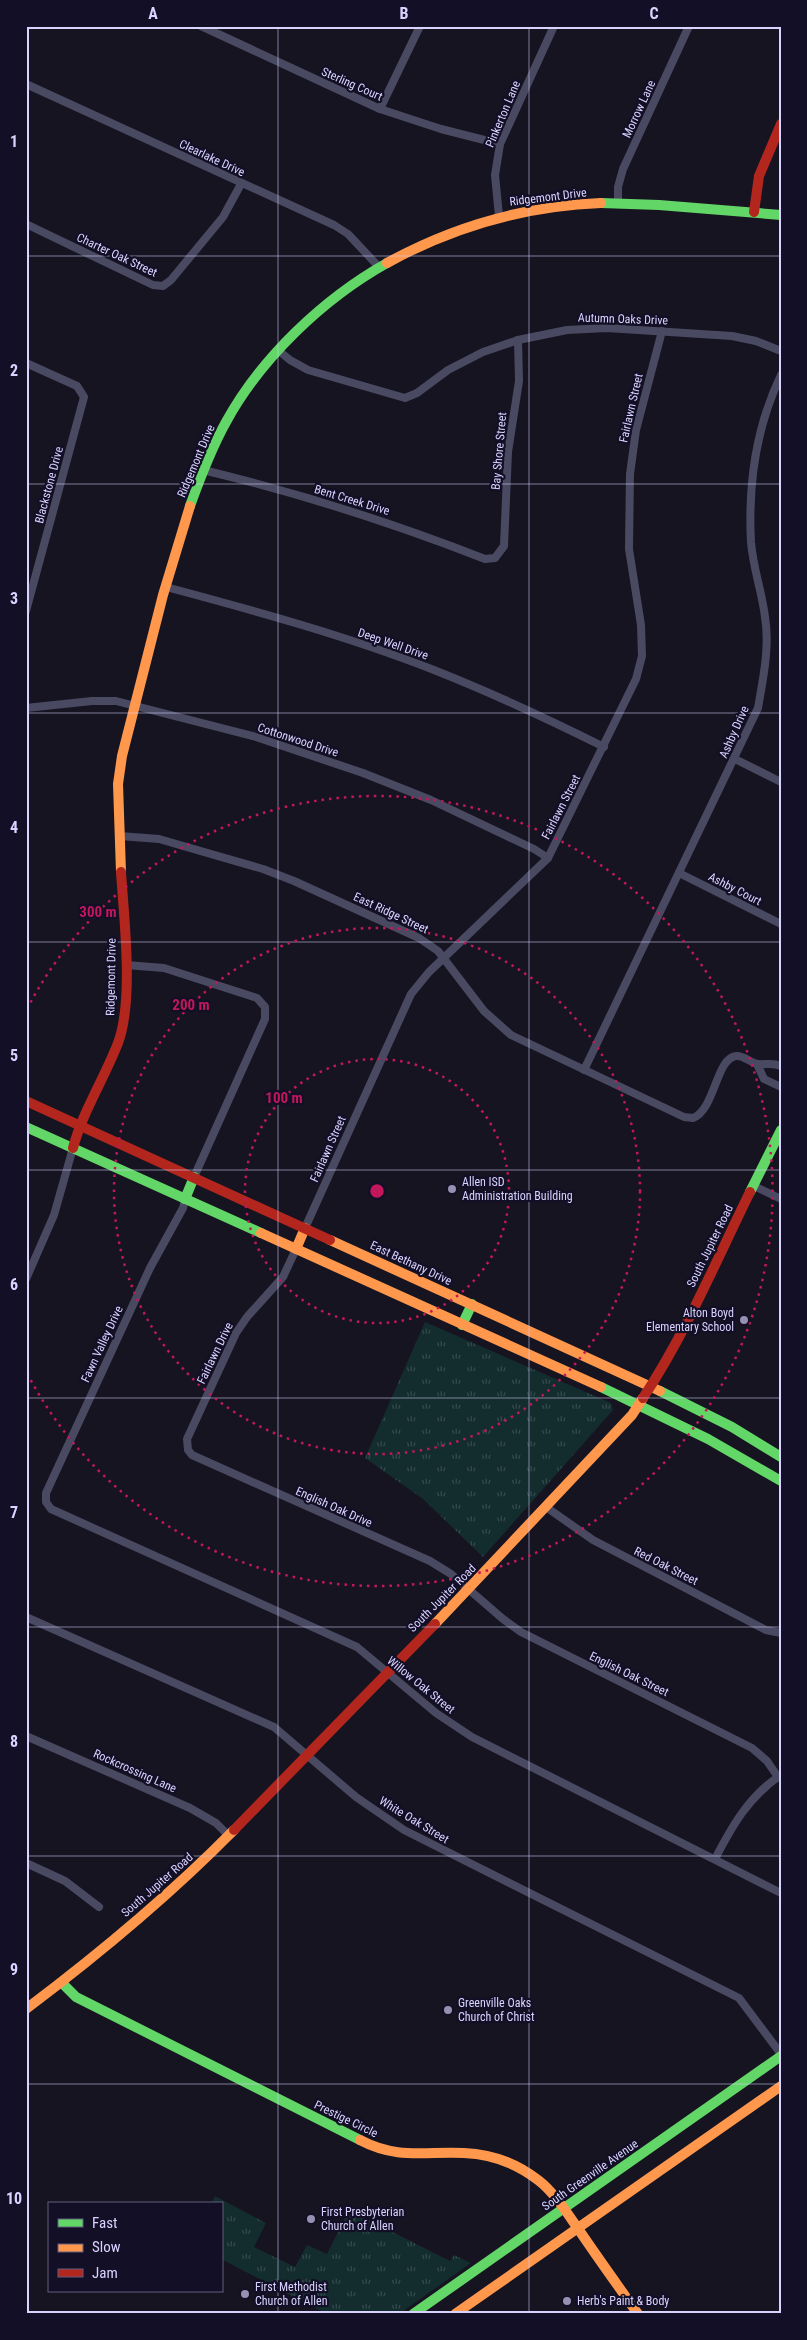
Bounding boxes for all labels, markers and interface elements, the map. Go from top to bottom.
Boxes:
text: A [148,4,158,23]
text: B [400,4,409,23]
text: C [649,4,659,23]
street label: Sterling Court [319,64,385,104]
street label: Pinkerton Lane [483,78,523,149]
street label: Morrow Lane [620,78,659,140]
text: 1 [10,132,18,151]
street label: Clearlake Drive [177,137,247,179]
street label: Ridgemont Drive [509,185,588,209]
street label: Charter Oak Street [75,230,160,280]
street label: Autumn Oaks Drive [578,310,669,328]
text: 2 [10,361,18,380]
street label: Fairlawn Street [616,372,646,444]
street label: Bay Shore Street [489,411,509,490]
street label: Ridgemont Drive [174,422,218,500]
street label: Blackstone Drive [32,445,66,525]
street label: Bent Creek Drive [313,482,392,518]
text: 3 [10,589,18,608]
street label: Deep Well Drive [356,625,430,663]
street label: Ashby Drive [716,703,752,760]
street label: Cottonwood Drive [256,720,341,760]
street label: Fairlawn Street [539,772,583,842]
text: 4 [10,818,18,837]
street label: Ashby Court [706,870,764,909]
street label: East Ridge Street [351,890,431,937]
text: 300 m [79,903,117,921]
street label: Ridgemont Drive [103,938,119,1016]
text: 200 m [172,996,210,1014]
text: 5 [10,1046,18,1065]
text: 100 m [265,1089,303,1107]
street label: Fairlawn Street [307,1113,349,1184]
place label: Allen ISD Administration Building [462,1175,573,1203]
centre of rings [368,1182,386,1200]
marker: Allen ISD Administration Building [446,1183,458,1195]
street label: South Jupiter Road [684,1202,736,1290]
street label: East Bethany Drive [368,1238,454,1288]
text: 6 [10,1275,18,1294]
street label: Fawn Valley Drive [78,1303,126,1384]
place label: Alton Boyd Elementary School [646,1306,734,1334]
marker: Alton Boyd Elementary School [738,1314,750,1326]
street label: Fairlawn Drive [194,1320,236,1386]
street label: English Oak Drive [294,1484,375,1530]
text: 7 [10,1503,18,1522]
street label: Red Oak Street [632,1544,701,1588]
street label: South Jupiter Road [405,1561,479,1635]
street label: English Oak Street [587,1649,671,1699]
street label: Willow Oak Street [384,1653,458,1717]
text: 8 [10,1732,18,1751]
street label: Rockcrossing Lane [91,1746,179,1796]
street label: White Oak Street [377,1794,452,1847]
street label: South Jupiter Road [118,1850,196,1920]
text: 9 [10,1960,18,1979]
place label: Greenville Oaks Church of Christ [458,1996,535,2024]
marker: Greenville Oaks Church of Christ [442,2004,454,2016]
street label: Prestige Circle [312,2098,380,2141]
street label: South Greenville Avenue [539,2136,641,2213]
text: 10 [6,2189,22,2208]
legend [48,2202,222,2292]
place label: First Presbyterian Church of Allen [321,2205,404,2233]
marker: First Presbyterian Church of Allen [305,2213,317,2225]
text: Fast [92,2214,117,2232]
text: Slow [92,2238,121,2256]
text: Jam [92,2264,118,2282]
place label: First Methodist Church of Allen [255,2280,328,2308]
marker: First Methodist Church of Allen [239,2288,251,2300]
place label: Herb's Paint & Body [577,2294,669,2308]
marker: Herb's Paint & Body [561,2295,573,2307]

